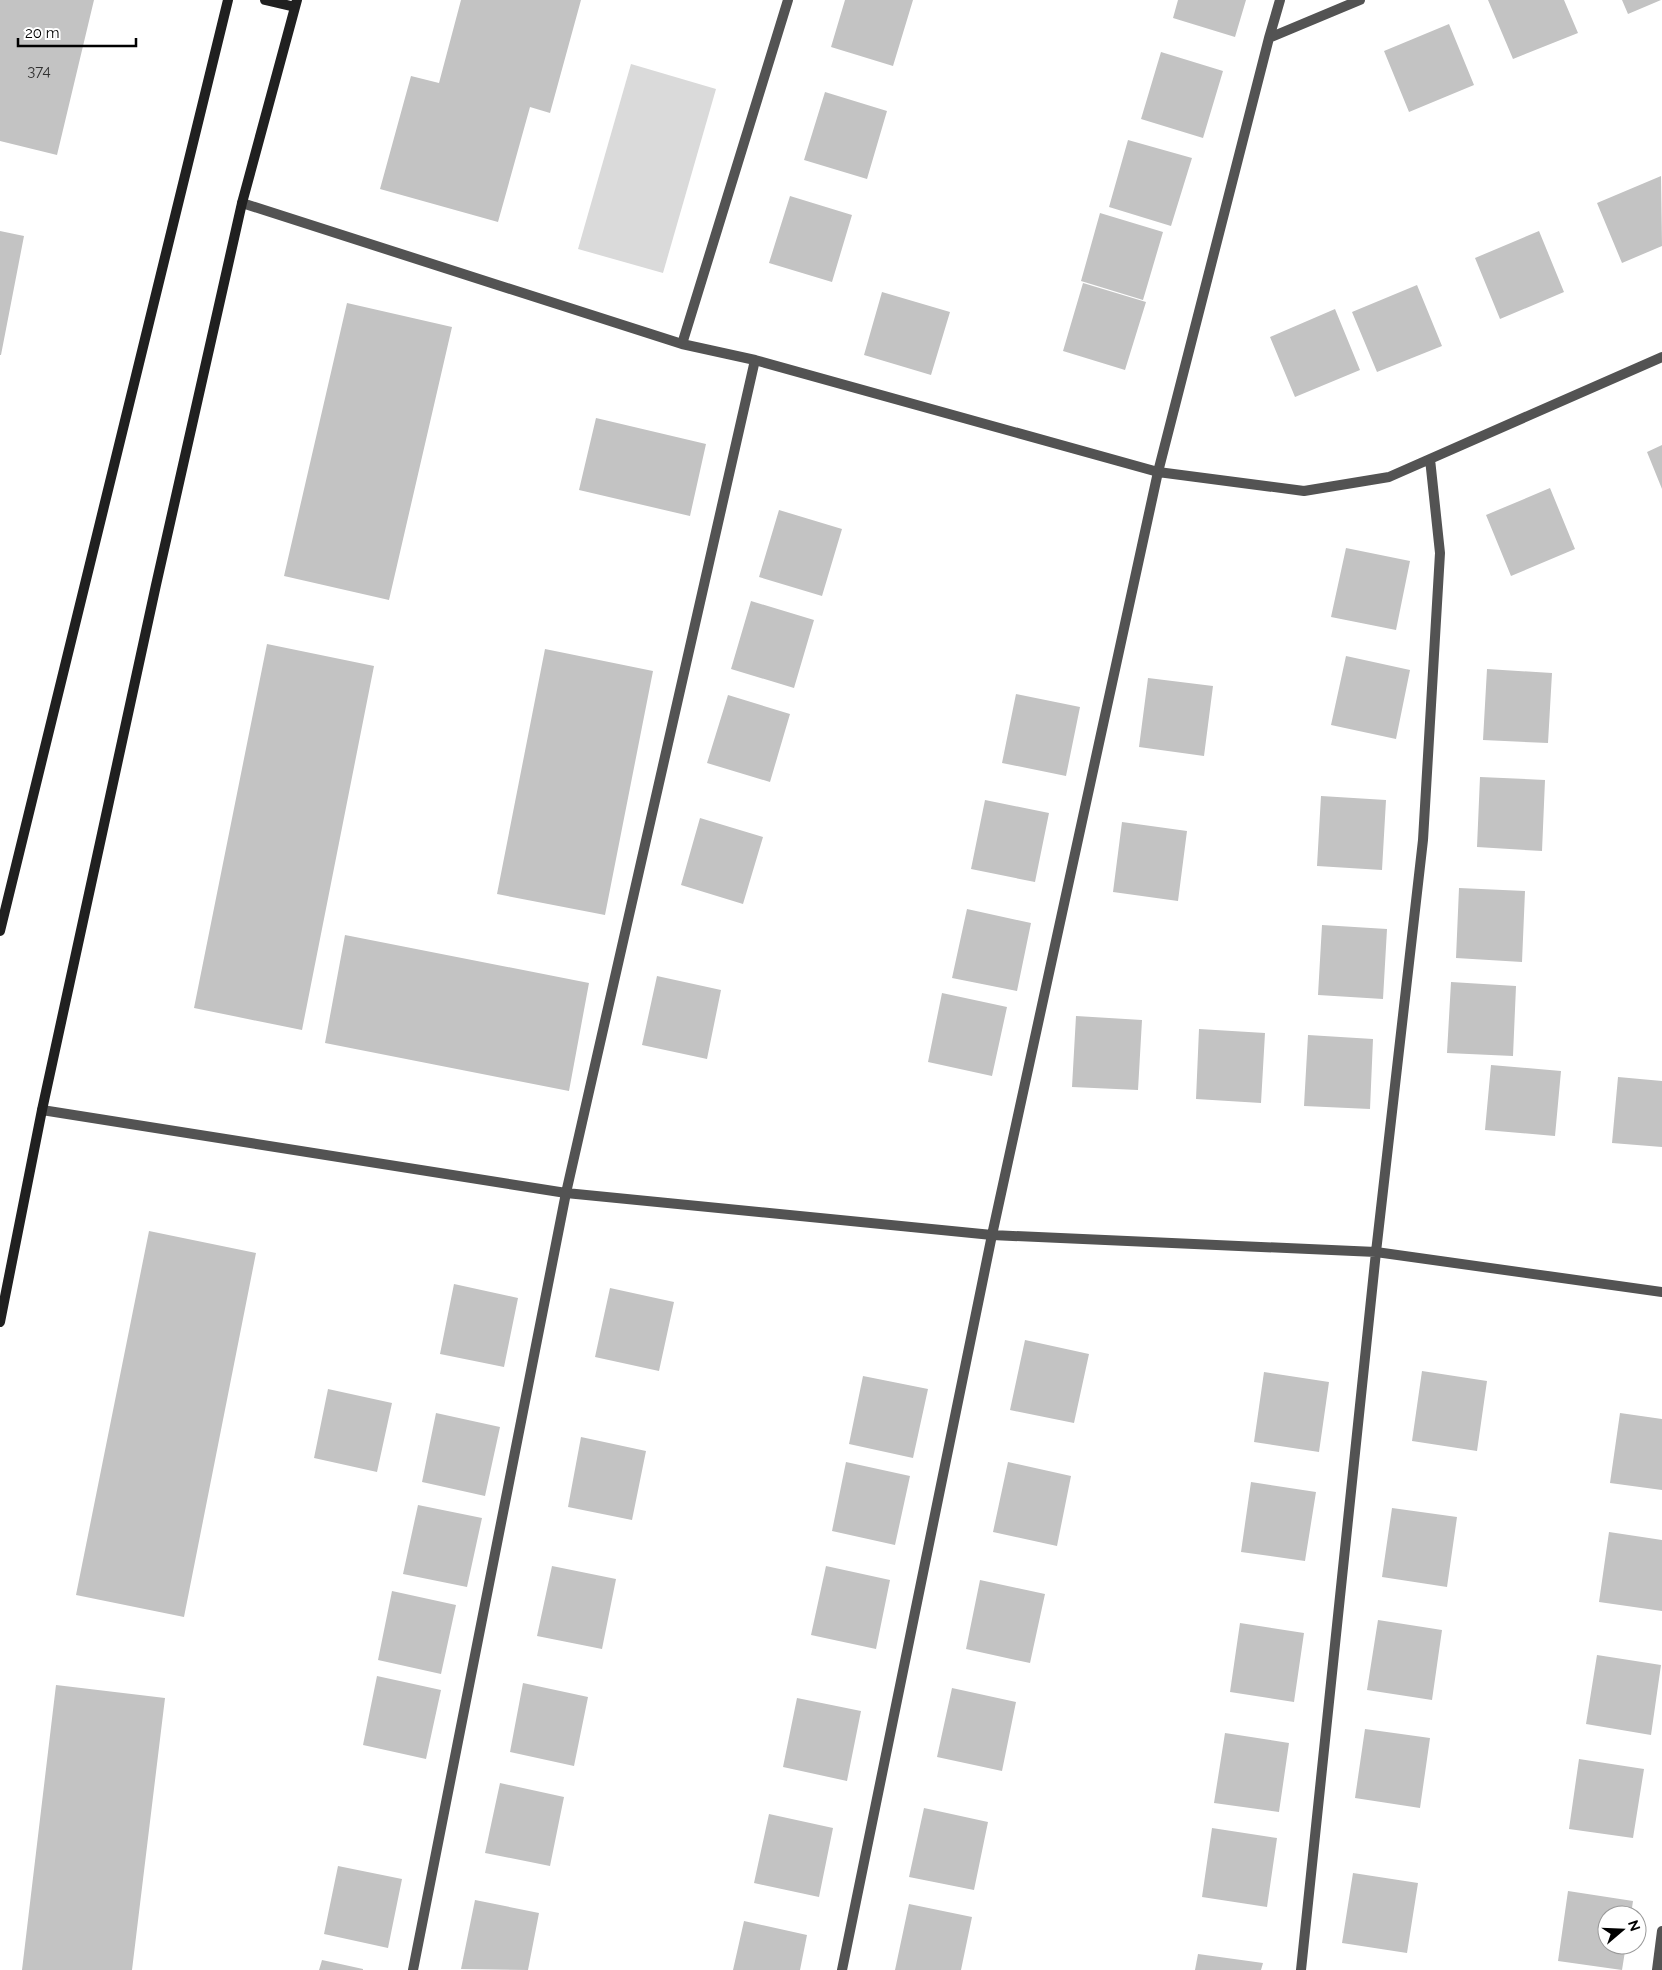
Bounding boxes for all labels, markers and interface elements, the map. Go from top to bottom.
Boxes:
scale bar [18,15,135,47]
text: 20 m [25,24,60,42]
house number: 374 [27,62,51,80]
north arrow [1597,1905,1647,1955]
text: N [1625,1918,1644,1933]

